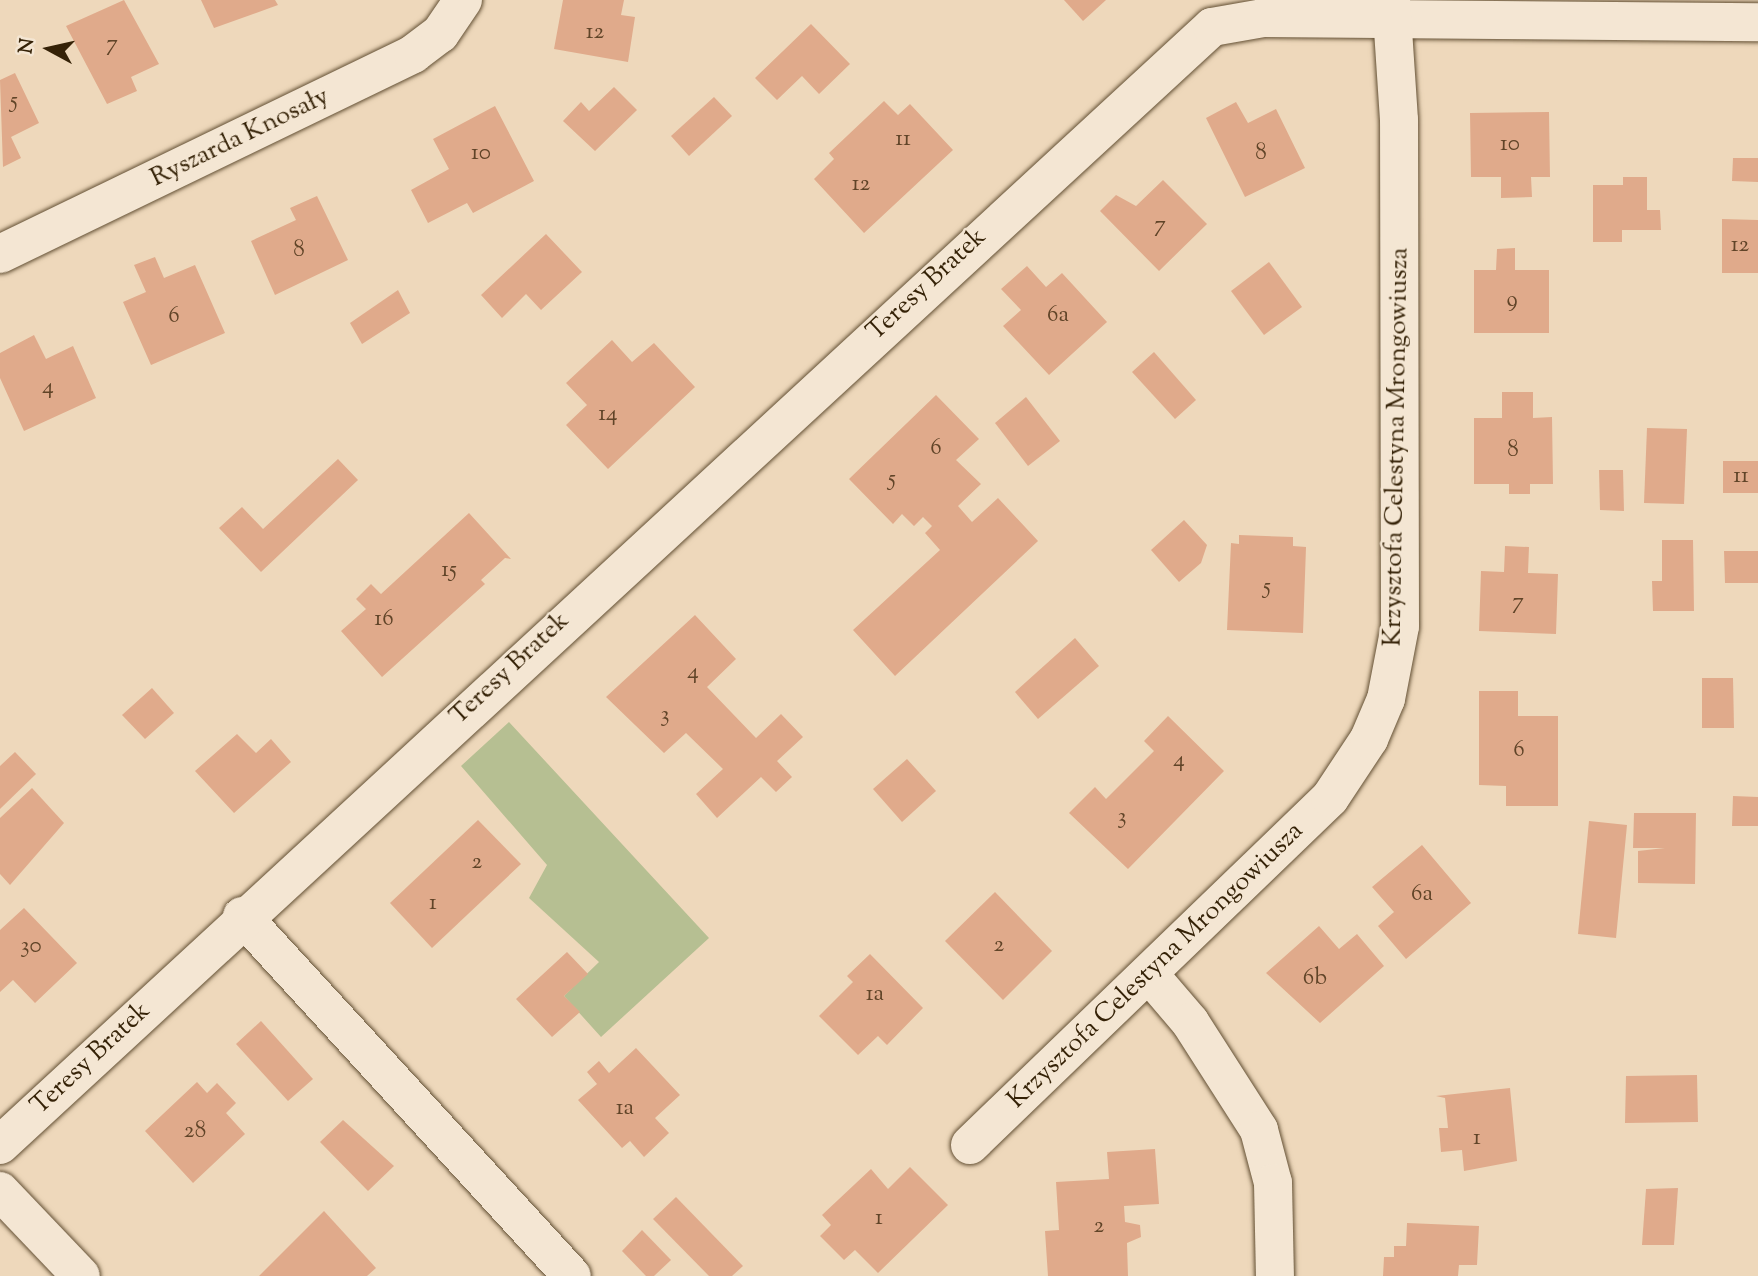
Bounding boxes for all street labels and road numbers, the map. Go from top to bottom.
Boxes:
street label: Ryszarda Knosały [146,81,334,195]
street label: Teresy Bratek [861,222,993,348]
street label: Krzysztofa Celestyna Mrongowiusza [1378,247,1416,647]
street label: Teresy Bratek [444,606,576,732]
street label: Krzysztofa Celestyna Mrongowiusza [1002,816,1310,1116]
street label: Teresy Bratek [25,996,157,1122]

